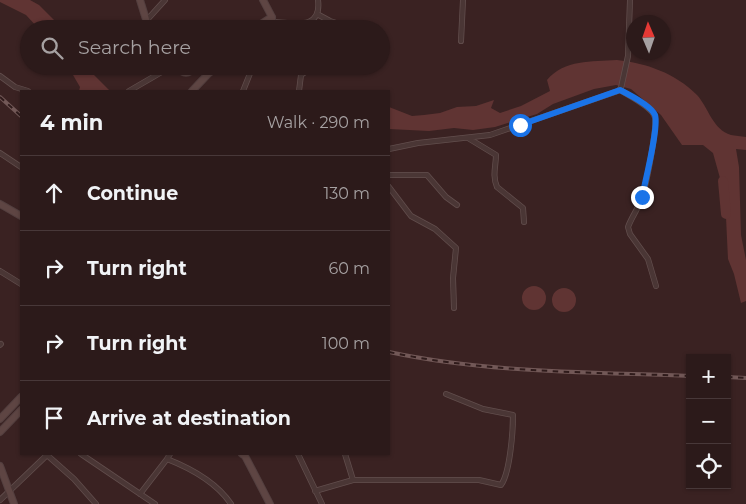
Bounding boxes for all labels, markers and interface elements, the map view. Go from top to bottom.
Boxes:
north arrow [626,15,671,60]
search box [20,20,390,75]
icon: search [38,34,66,62]
text: Search here [78,36,191,59]
text: 4 min [40,110,103,135]
text: Walk · 290 m [267,113,370,132]
route start [509,114,532,137]
icon: ahead [40,179,68,207]
text: Continue [87,182,178,205]
text: 130 m [323,184,370,203]
route end [631,186,654,209]
icon: right [40,254,68,282]
text: Turn right [87,257,187,280]
text: 60 m [328,259,370,278]
icon: right [40,329,68,357]
text: Turn right [87,332,187,355]
text: 100 m [322,334,370,353]
map controls [686,354,731,489]
button: + [686,354,731,399]
button: − [686,399,731,444]
icon: arrive [40,404,68,432]
text: Arrive at destination [87,407,291,430]
button: locate [686,444,731,489]

